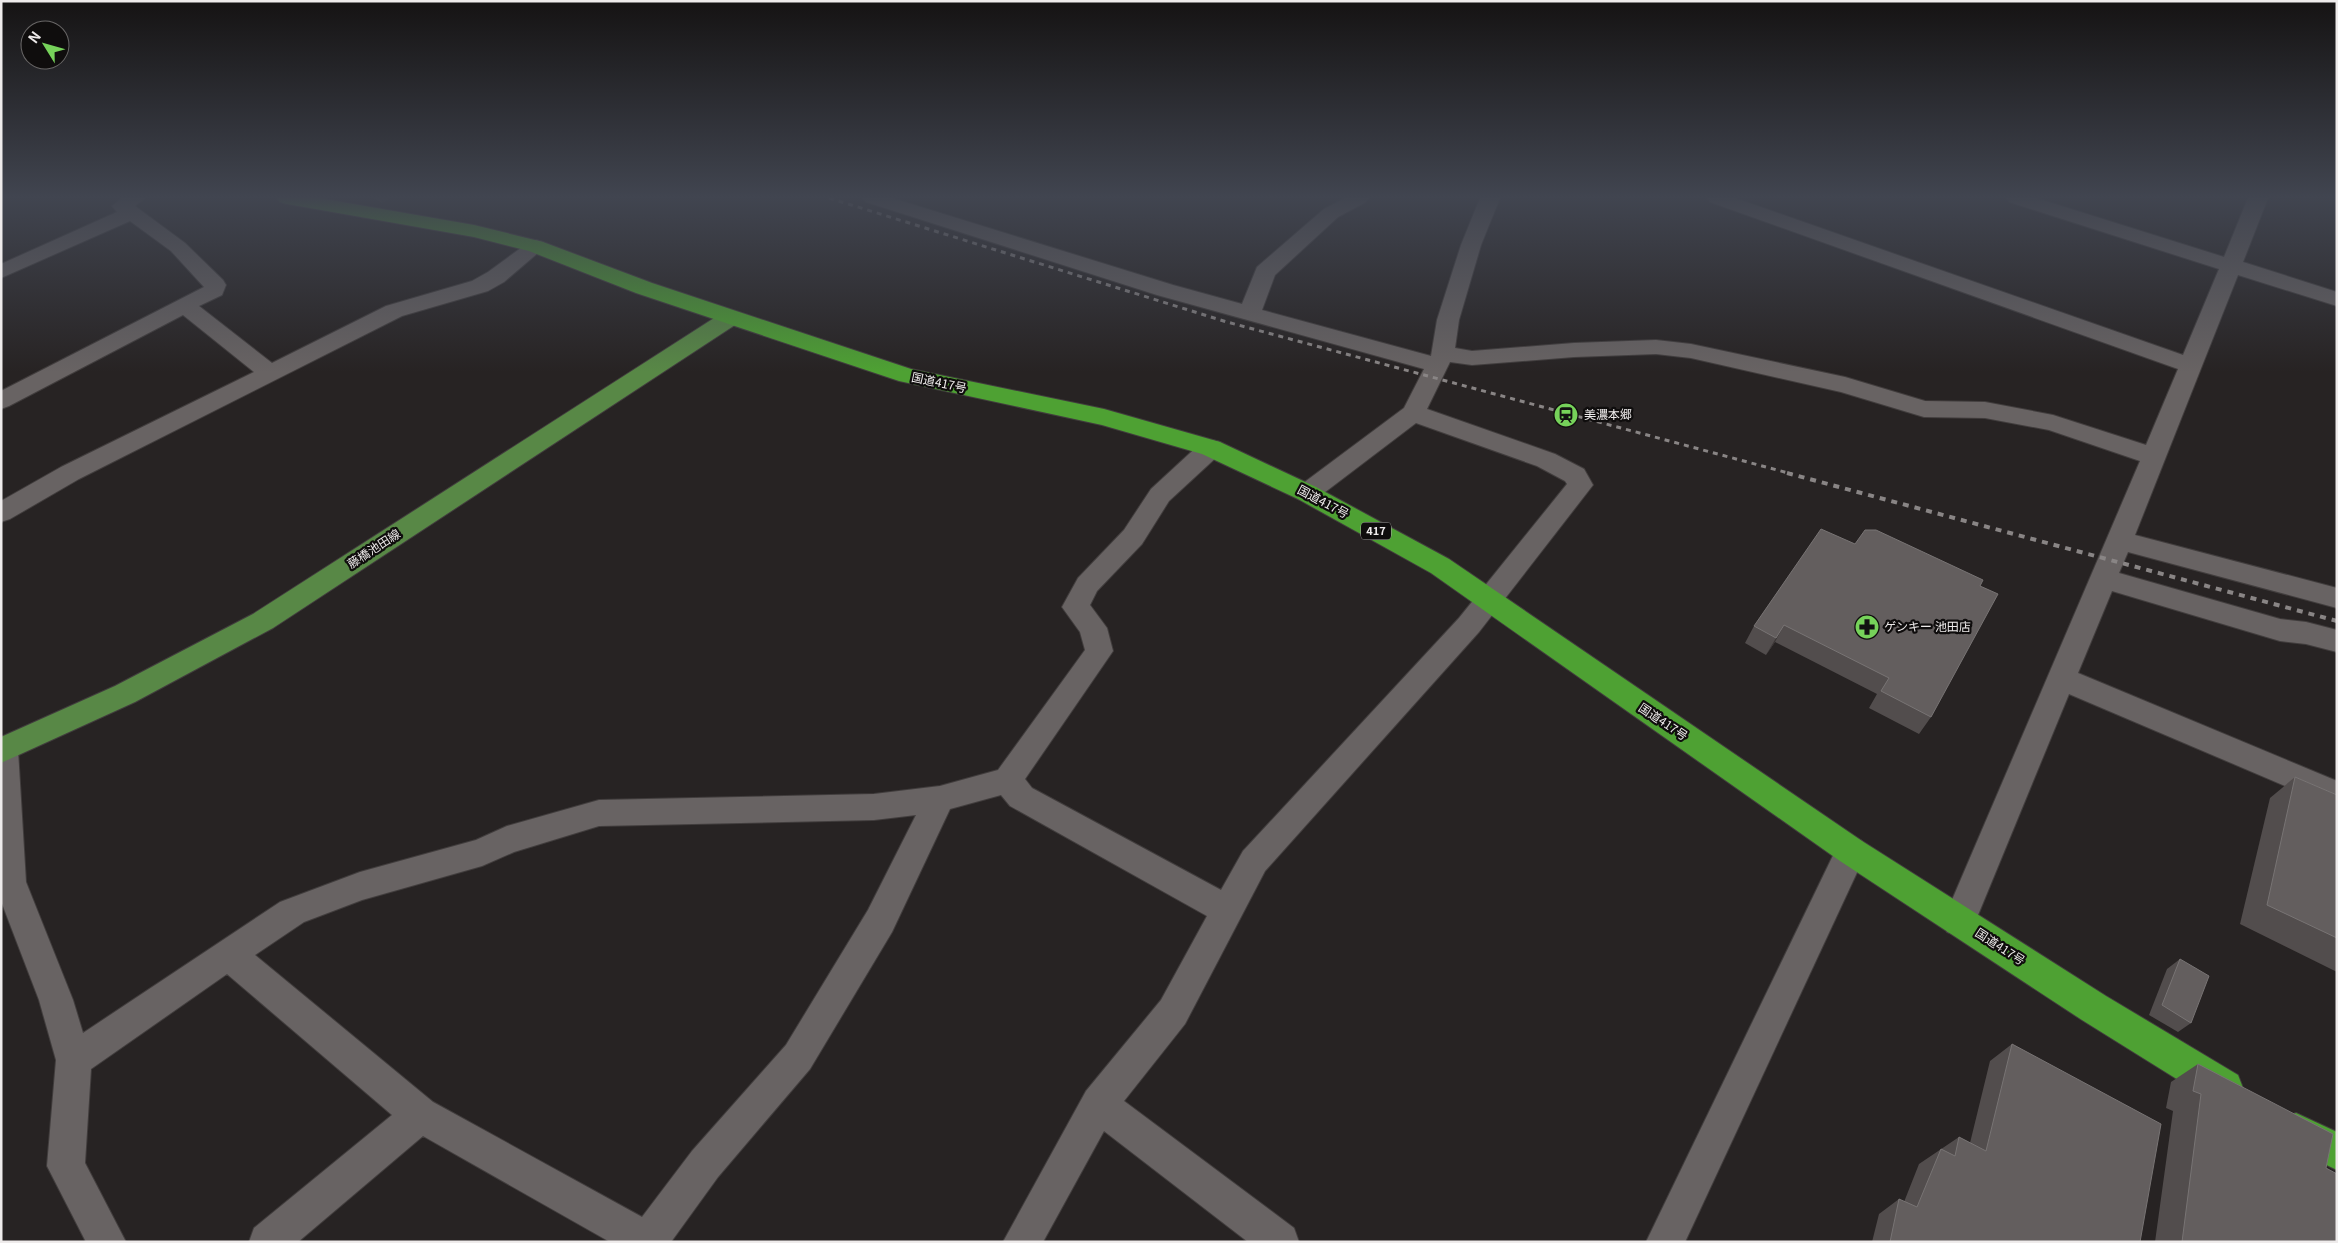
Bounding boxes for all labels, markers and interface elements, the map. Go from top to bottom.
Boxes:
north arrow [20,20,70,70]
text: N [23,26,45,47]
street label: 国道417号 [910,367,968,396]
station icon: 美濃本郷 [1553,402,1579,428]
place label: 美濃本郷 [1584,405,1632,422]
street label: 国道417号 [1295,480,1352,521]
road number: 417 [1361,522,1391,540]
street label: 藤橋池田線 [343,524,403,571]
pharmacy icon: ゲンキー 池田店 [1854,614,1880,640]
place label: ゲンキー 池田店 [1884,617,1971,634]
street label: 国道417号 [1636,698,1692,743]
street label: 国道417号 [1973,923,2029,968]

